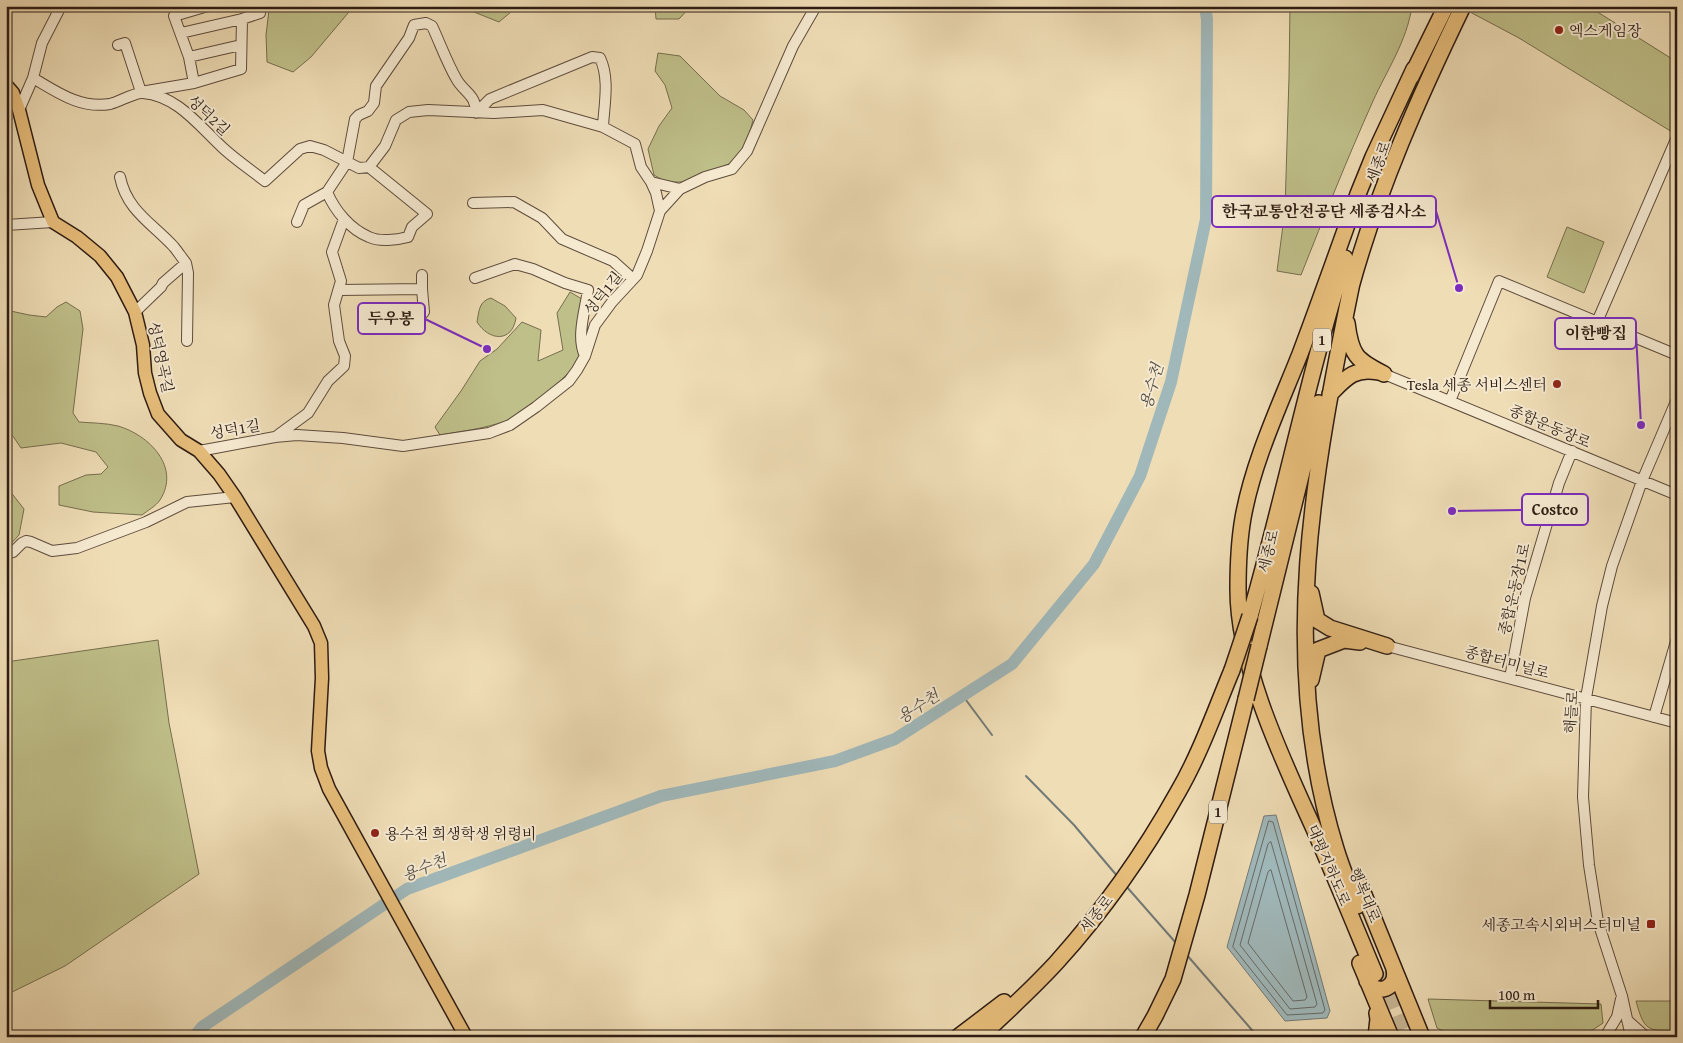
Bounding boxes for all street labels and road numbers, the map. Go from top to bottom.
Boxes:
street label: 성덕2길 [183,90,235,140]
street label: 세종로 [1361,138,1395,186]
street label: 성덕1길 [579,267,627,319]
street label: 성덕영곡길 [143,319,179,395]
road number: 1 [1313,328,1331,352]
street label: 종합운동장로 [1506,399,1595,453]
street label: 성덕1길 [208,414,262,444]
street label: 세종로 [1253,527,1284,575]
street label: 종합운동장1로 [1493,540,1535,637]
street label: 종합터미널로 [1462,641,1552,684]
street label: 해들로 [1559,689,1583,734]
road number: 1 [1209,800,1227,824]
street label: 대평지하도로 [1302,821,1356,910]
street label: 행복대로 [1344,864,1386,926]
street label: 세종로 [1074,890,1118,938]

